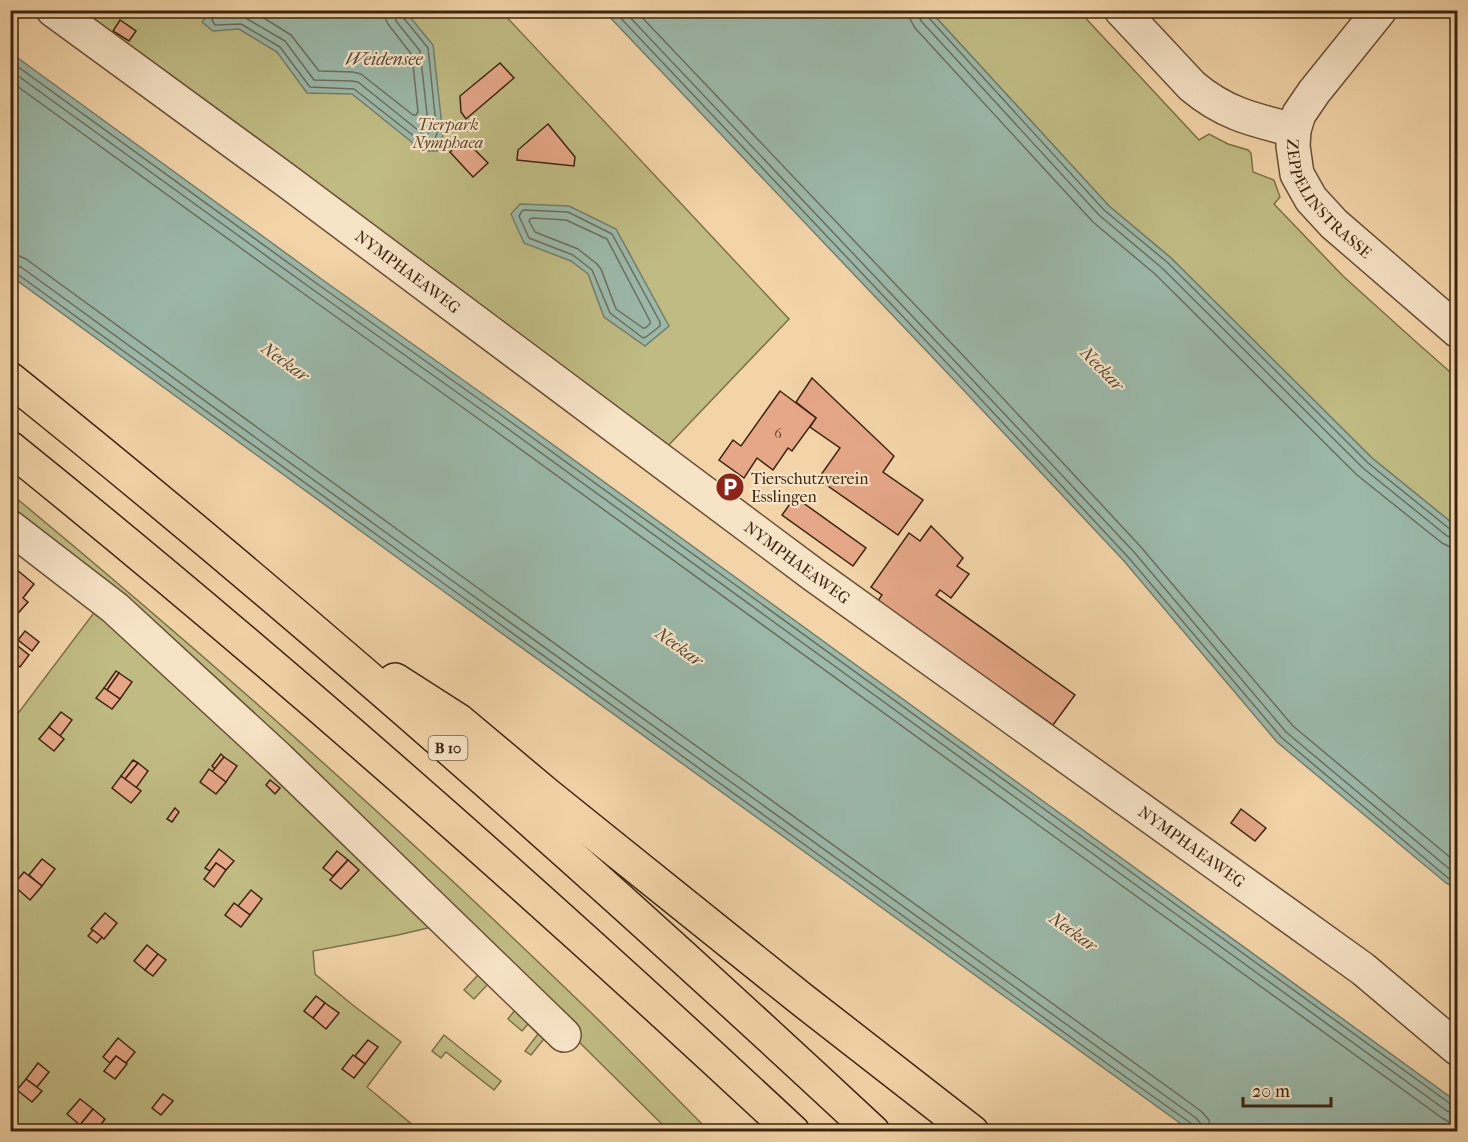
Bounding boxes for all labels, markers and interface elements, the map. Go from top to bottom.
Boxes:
water label: Weidensee [345,49,423,70]
park label: Tierpark Nymphaea [412,115,483,152]
street label: ZEPPELINSTRASSE [1283,138,1376,262]
street label: NYMPHAEAWEG [352,226,464,317]
water label: Neckar [256,337,314,387]
water label: Neckar [1075,342,1130,397]
house number: 6 [774,425,782,442]
place label: Tierschutzverein Esslingen [751,469,869,506]
parking icon: Tierschutzverein Esslingen [714,471,746,503]
street label: NYMPHAEAWEG [741,517,854,607]
water label: Neckar [650,622,708,672]
road number: B 10 [428,736,468,760]
street label: NYMPHAEAWEG [1135,802,1249,891]
water label: Neckar [1044,907,1102,957]
scale bar [1243,1070,1332,1108]
text: 20 m [1252,1081,1290,1102]

